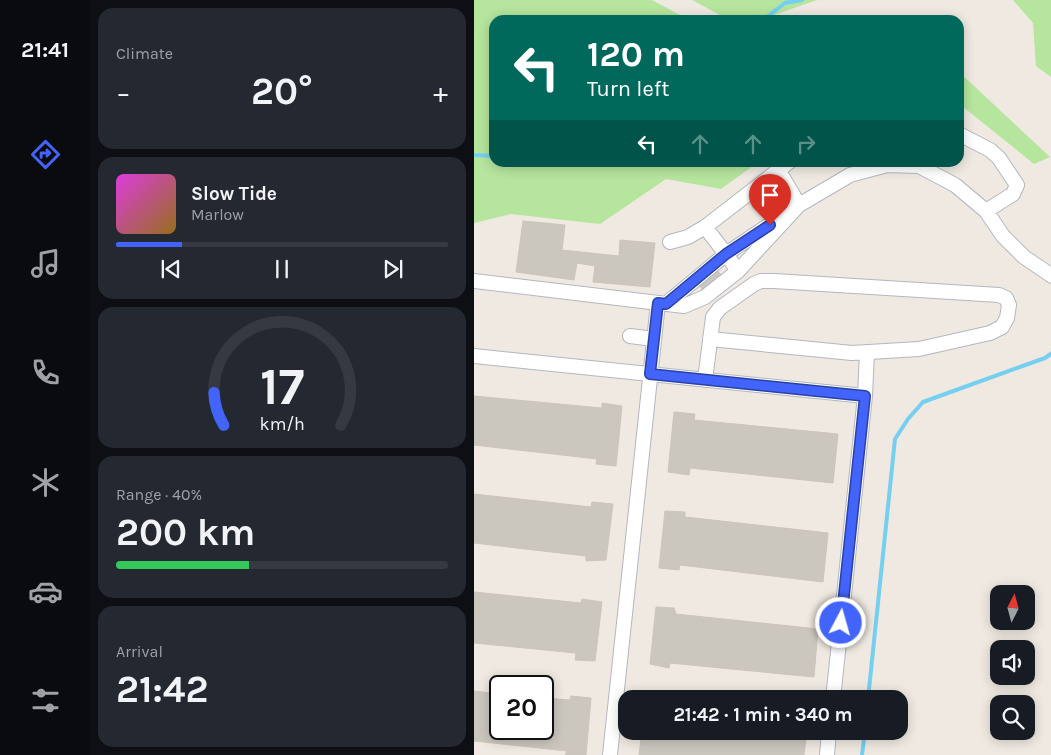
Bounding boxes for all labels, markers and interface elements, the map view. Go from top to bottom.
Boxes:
text: 120 m [587,34,685,75]
icon: left [504,35,569,100]
text: 21:41 [21,37,69,63]
text: Climate [116,44,173,63]
text: 20° [251,69,313,114]
text: − [116,76,131,109]
text: + [433,76,448,109]
text: Turn left [587,76,670,102]
icon: left [633,130,661,158]
icon: ahead [686,130,714,158]
icon: ahead [739,130,767,158]
icon: right [792,130,820,158]
icon: directions [28,137,63,172]
pin [749,174,791,225]
icon: arrive [756,181,784,209]
text: Slow Tide [191,183,277,205]
text: Marlow [191,205,244,224]
icon: music [28,246,63,281]
icon: previous [157,255,185,283]
icon: pause [268,255,296,283]
icon: next [379,255,407,283]
icon: phone [28,355,63,390]
text: 17 [260,356,304,417]
text: km/h [259,414,305,435]
icon: climate [28,465,63,500]
text: Range · 40% [116,485,202,504]
text: 200 km [116,510,255,555]
icon: car [28,574,63,609]
north arrow [990,585,1035,630]
map controls [990,585,1035,740]
position arrow [814,596,866,648]
button: sound [990,640,1035,685]
text: Arrival [116,642,163,661]
text: 21:42 [116,667,208,712]
speed limit sign: 20 [489,675,554,740]
icon: filters [28,683,63,718]
button: search [990,695,1035,740]
text: 21:42 · 1 min · 340 m [673,704,853,726]

